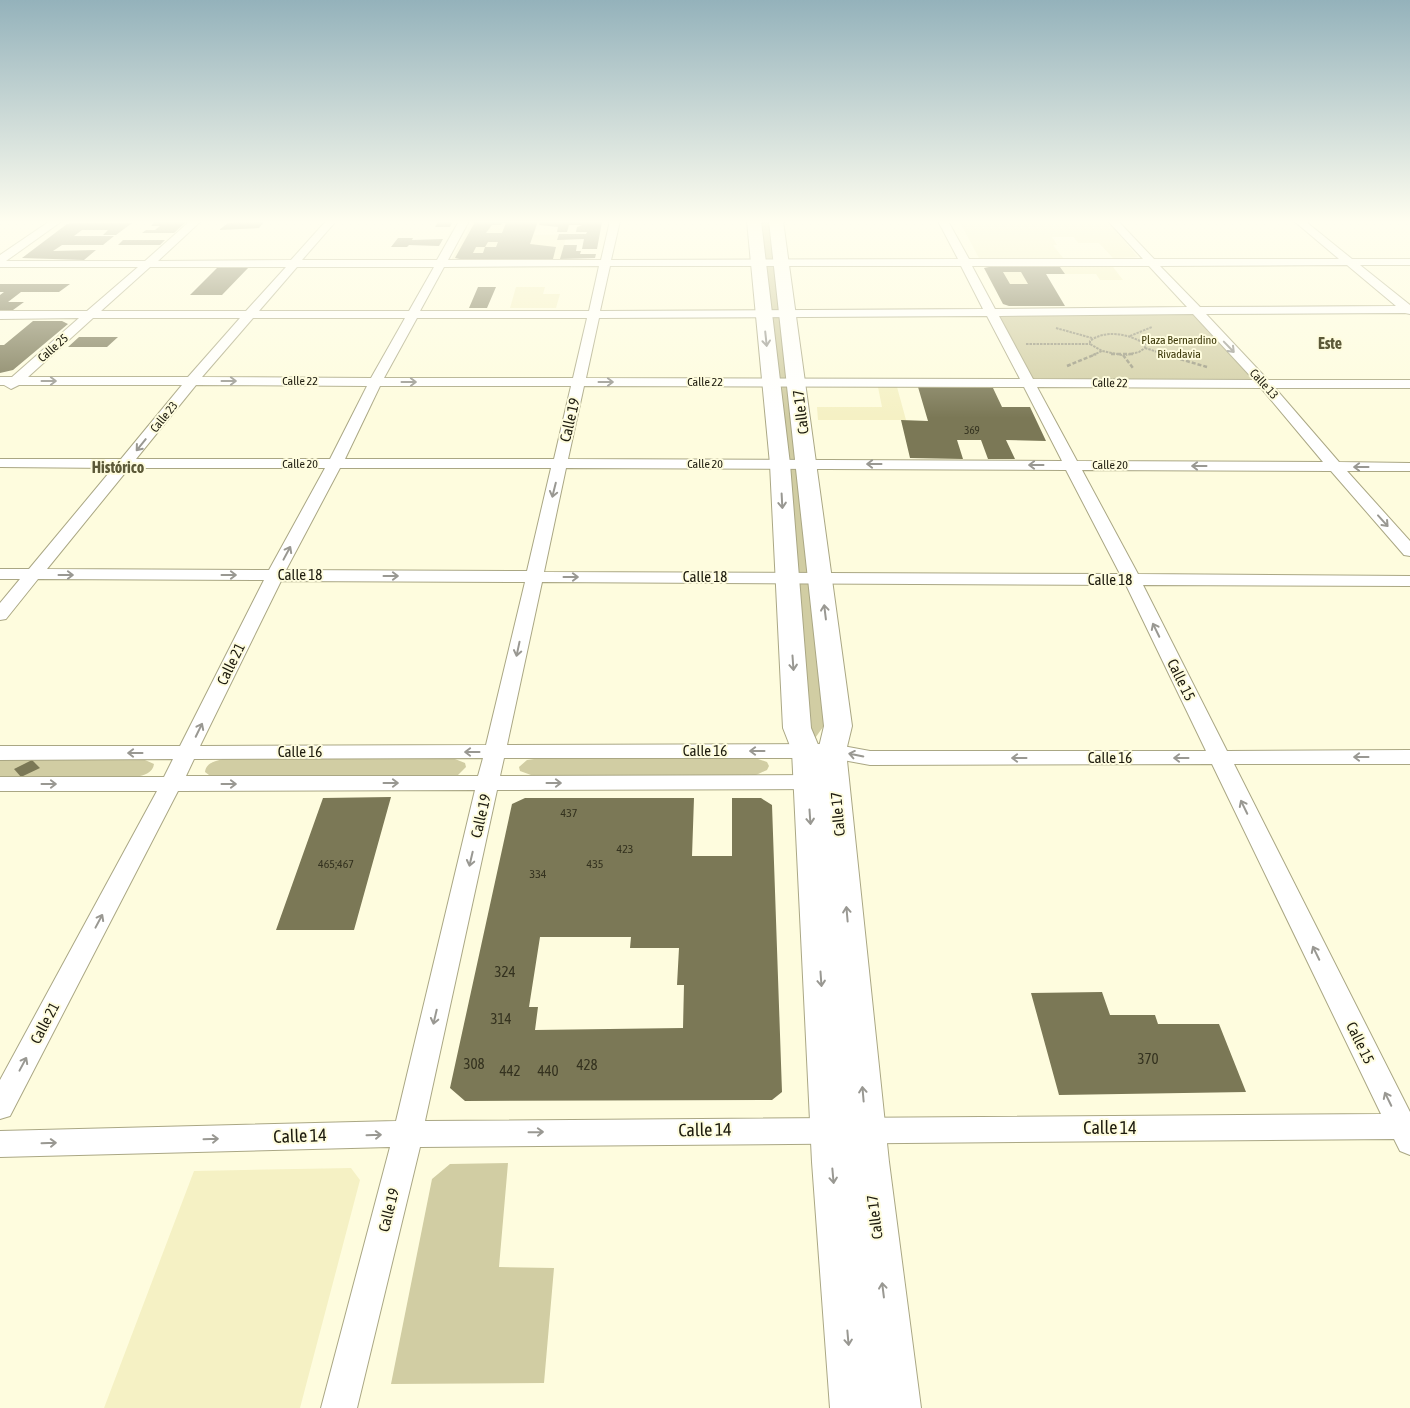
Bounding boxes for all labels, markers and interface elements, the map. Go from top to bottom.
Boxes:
street label: Calle 25 [35,331,71,365]
one-way arrow [761,331,771,347]
park label: Plaza Bernardino Rivadavia [1141,333,1217,361]
district label: Este [1318,334,1342,352]
one-way arrow [1223,340,1235,353]
street label: Calle 13 [1247,366,1281,402]
street label: Calle 22 [282,374,318,388]
street label: Calle 22 [687,375,723,389]
one-way arrow [40,376,56,386]
one-way arrow [220,376,236,386]
street label: Calle 22 [1092,376,1128,390]
one-way arrow [400,377,416,387]
one-way arrow [598,377,614,387]
street label: Calle 17 [789,389,812,435]
street label: Calle 19 [556,396,583,443]
street label: Calle 23 [147,399,181,435]
house number: 369 [964,424,980,436]
one-way arrow [136,438,147,451]
street label: Calle 20 [282,457,318,471]
street label: Calle 20 [687,457,723,471]
district label: Histórico [92,458,145,476]
street label: Calle 20 [1092,458,1128,472]
one-way arrow [866,459,882,469]
one-way arrow [1029,460,1045,470]
one-way arrow [1191,461,1208,471]
one-way arrow [1354,462,1370,472]
one-way arrow [549,482,558,498]
one-way arrow [778,493,787,509]
one-way arrow [1377,514,1389,527]
one-way arrow [282,546,292,561]
street label: Calle 18 [278,566,322,583]
street label: Calle 18 [683,568,727,585]
one-way arrow [58,570,74,580]
one-way arrow [220,570,236,580]
one-way arrow [382,571,399,581]
street label: Calle 18 [1088,571,1132,588]
one-way arrow [562,572,579,582]
one-way arrow [820,605,830,621]
one-way arrow [1151,623,1161,638]
street label: Calle 21 [213,640,248,688]
one-way arrow [513,640,522,656]
one-way arrow [788,655,797,671]
street label: Calle 15 [1164,656,1199,704]
one-way arrow [195,723,204,738]
street label: Calle 16 [683,742,727,759]
street label: Calle 16 [278,743,322,760]
one-way arrow [749,746,766,756]
one-way arrow [464,747,480,757]
one-way arrow [127,748,143,758]
street label: Calle 16 [1088,749,1132,766]
one-way arrow [849,750,865,760]
one-way arrow [1354,752,1370,762]
one-way arrow [1011,753,1028,763]
one-way arrow [1174,753,1190,763]
one-way arrow [382,778,399,788]
one-way arrow [545,778,561,788]
one-way arrow [40,779,56,789]
one-way arrow [220,779,236,789]
street label: Calle 17 [827,791,848,837]
street label: Calle 19 [467,792,494,839]
one-way arrow [1239,800,1249,815]
house number: 437 [561,806,578,820]
one-way arrow [806,808,815,824]
house number: 423 [617,842,633,856]
one-way arrow [466,850,476,866]
house number: 465;467 [318,857,354,871]
house number: 435 [587,857,603,871]
house number: 334 [530,867,547,881]
one-way arrow [842,907,852,923]
one-way arrow [94,913,104,928]
one-way arrow [1311,946,1320,961]
house number: 324 [494,963,516,980]
one-way arrow [816,971,825,987]
street label: Calle 21 [27,999,63,1046]
one-way arrow [430,1009,439,1025]
house number: 314 [490,1010,512,1027]
street label: Calle 15 [1343,1019,1378,1067]
house number: 370 [1137,1050,1159,1067]
house number: 308 [463,1055,485,1072]
house number: 428 [576,1056,598,1073]
one-way arrow [19,1057,28,1072]
house number: 442 [499,1062,521,1079]
house number: 440 [537,1062,559,1079]
one-way arrow [859,1086,868,1102]
one-way arrow [1383,1091,1393,1106]
street label: Calle 14 [1083,1117,1137,1138]
street label: Calle 14 [678,1119,732,1140]
street label: Calle 14 [273,1124,327,1147]
one-way arrow [528,1127,544,1137]
one-way arrow [365,1130,381,1139]
one-way arrow [202,1134,219,1144]
one-way arrow [40,1138,56,1148]
one-way arrow [828,1168,838,1184]
street label: Calle 19 [375,1186,402,1234]
street label: Calle 17 [863,1194,886,1240]
one-way arrow [878,1282,888,1298]
one-way arrow [843,1330,852,1346]

